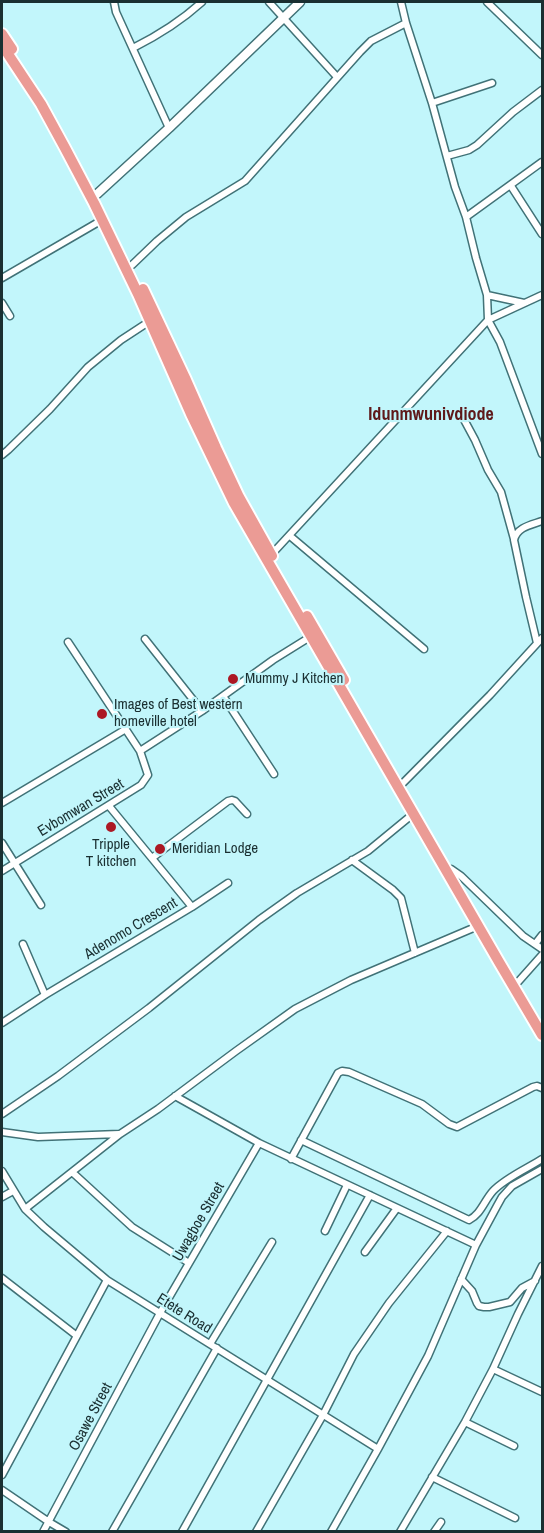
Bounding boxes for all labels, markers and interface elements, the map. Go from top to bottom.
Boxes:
district label: Idunmwunivdiode [368,404,494,426]
place label: Mummy J Kitchen [245,670,343,688]
marker: Mummy J Kitchen [226,672,240,686]
place label: Images of Best western homeville hotel [114,696,243,731]
marker: Images of Best western homeville hotel [95,707,109,721]
street label: Evbomwan Street [35,775,127,841]
marker: Tripple T kitchen [104,820,118,834]
place label: Tripple T kitchen [86,836,136,871]
place label: Meridian Lodge [172,840,258,858]
marker: Meridian Lodge [153,842,167,856]
street label: Adenomo Crescent [81,894,181,964]
street label: Uwagboe Street [169,1179,229,1265]
street label: Etete Road [153,1290,215,1338]
street label: Osawe Street [66,1380,116,1454]

